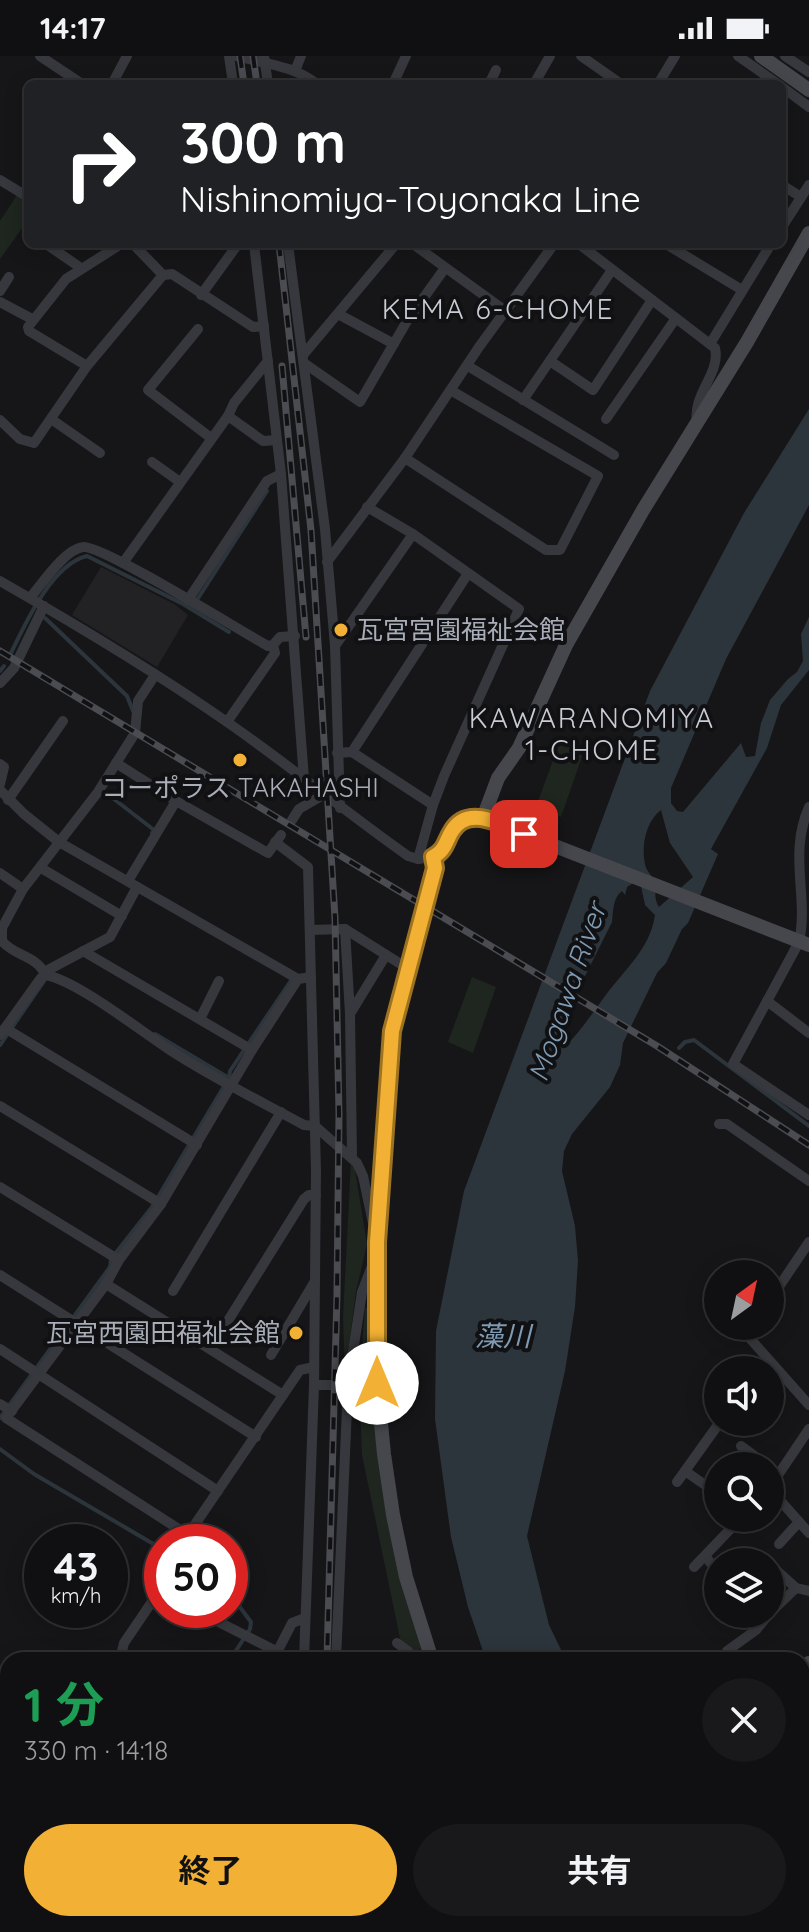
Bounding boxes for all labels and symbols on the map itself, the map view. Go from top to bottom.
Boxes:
district label: KEMA 6-CHOME [382,291,614,326]
place label: 瓦宮宮園福祉会館 [357,613,565,646]
marker: 瓦宮宮園福祉会館 [332,621,350,639]
district label: KAWARANOMIYA 1-CHOME [469,700,715,767]
marker: コーポラス TAKAHASHI [231,751,249,769]
place label: コーポラス TAKAHASHI [101,771,379,804]
pin [490,800,558,868]
water label: Mogawa River [520,895,614,1085]
north arrow [704,1260,784,1340]
place label: 瓦宮西園田福祉会館 [46,1316,280,1349]
water label: 藻川 [475,1318,534,1353]
marker: 瓦宮西園田福祉会館 [287,1324,305,1342]
position arrow [335,1341,419,1425]
speed limit sign: 50 [144,1524,248,1628]

